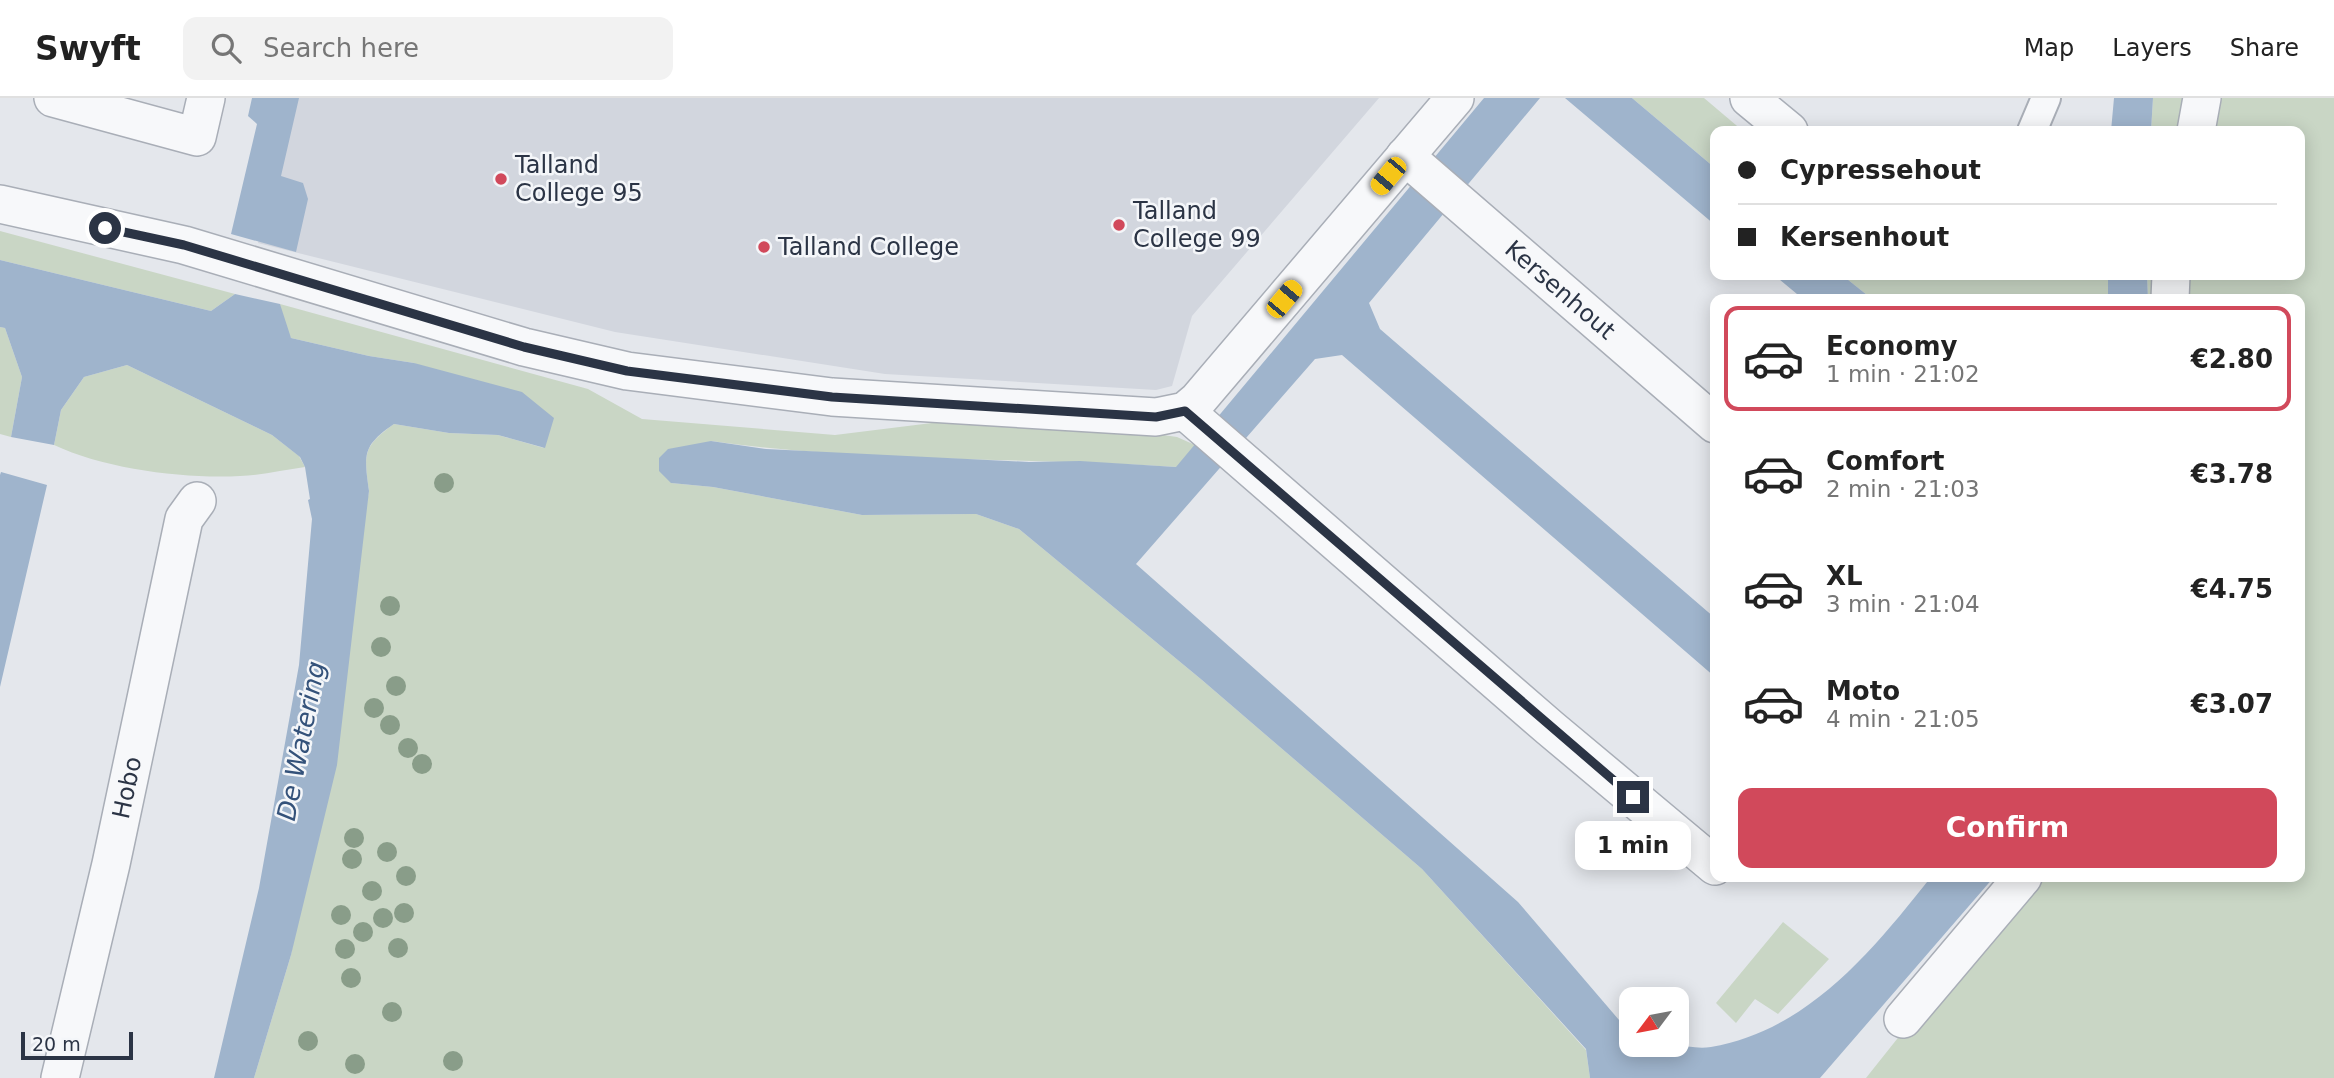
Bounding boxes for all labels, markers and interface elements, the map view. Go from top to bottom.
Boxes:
search box [183,17,673,80]
text: Swyft [35,29,141,68]
icon: search [207,29,245,67]
text: Search here [263,33,419,63]
text: Map [2024,34,2074,62]
text: Layers [2112,34,2192,62]
text: Share [2230,34,2299,62]
place label: Talland College 95 [514,151,643,207]
car [1367,153,1410,199]
text: Cypressehout [1780,155,1981,185]
marker: Talland College 95 [493,171,509,187]
place label: Talland College 99 [1132,197,1261,253]
route start [89,212,121,244]
marker: Talland College 99 [1111,217,1127,233]
text: Kersenhout [1780,222,1949,252]
place label: Talland College [777,233,959,261]
street label: Kersenhout [1499,235,1621,345]
marker: Talland College [756,239,772,255]
car [1263,276,1306,322]
icon: car [1742,327,1805,390]
text: Economy [1826,331,1957,361]
text: €2.80 [2191,344,2273,374]
text: 1 min · 21:02 [1826,361,1980,387]
icon: car [1742,442,1805,505]
text: Comfort [1826,446,1944,476]
text: €3.78 [2191,459,2273,489]
text: 2 min · 21:03 [1826,476,1980,502]
icon: car [1742,557,1805,620]
text: XL [1826,561,1863,591]
text: €4.75 [2191,574,2273,604]
text: 3 min · 21:04 [1826,591,1980,617]
water label: De Watering [271,659,331,823]
icon: car [1742,672,1805,735]
text: Moto [1826,676,1900,706]
text: €3.07 [2191,689,2273,719]
text: 4 min · 21:05 [1826,706,1980,732]
street label: Hobo [107,754,147,821]
route end [1617,781,1649,813]
button: Confirm [1738,788,2277,868]
callout: 1 min [1575,822,1691,870]
text: 1 min [1597,832,1669,858]
north arrow [1619,987,1689,1057]
map controls [1619,987,1689,1057]
scale bar [21,1029,133,1061]
text: 20 m [32,1033,81,1055]

